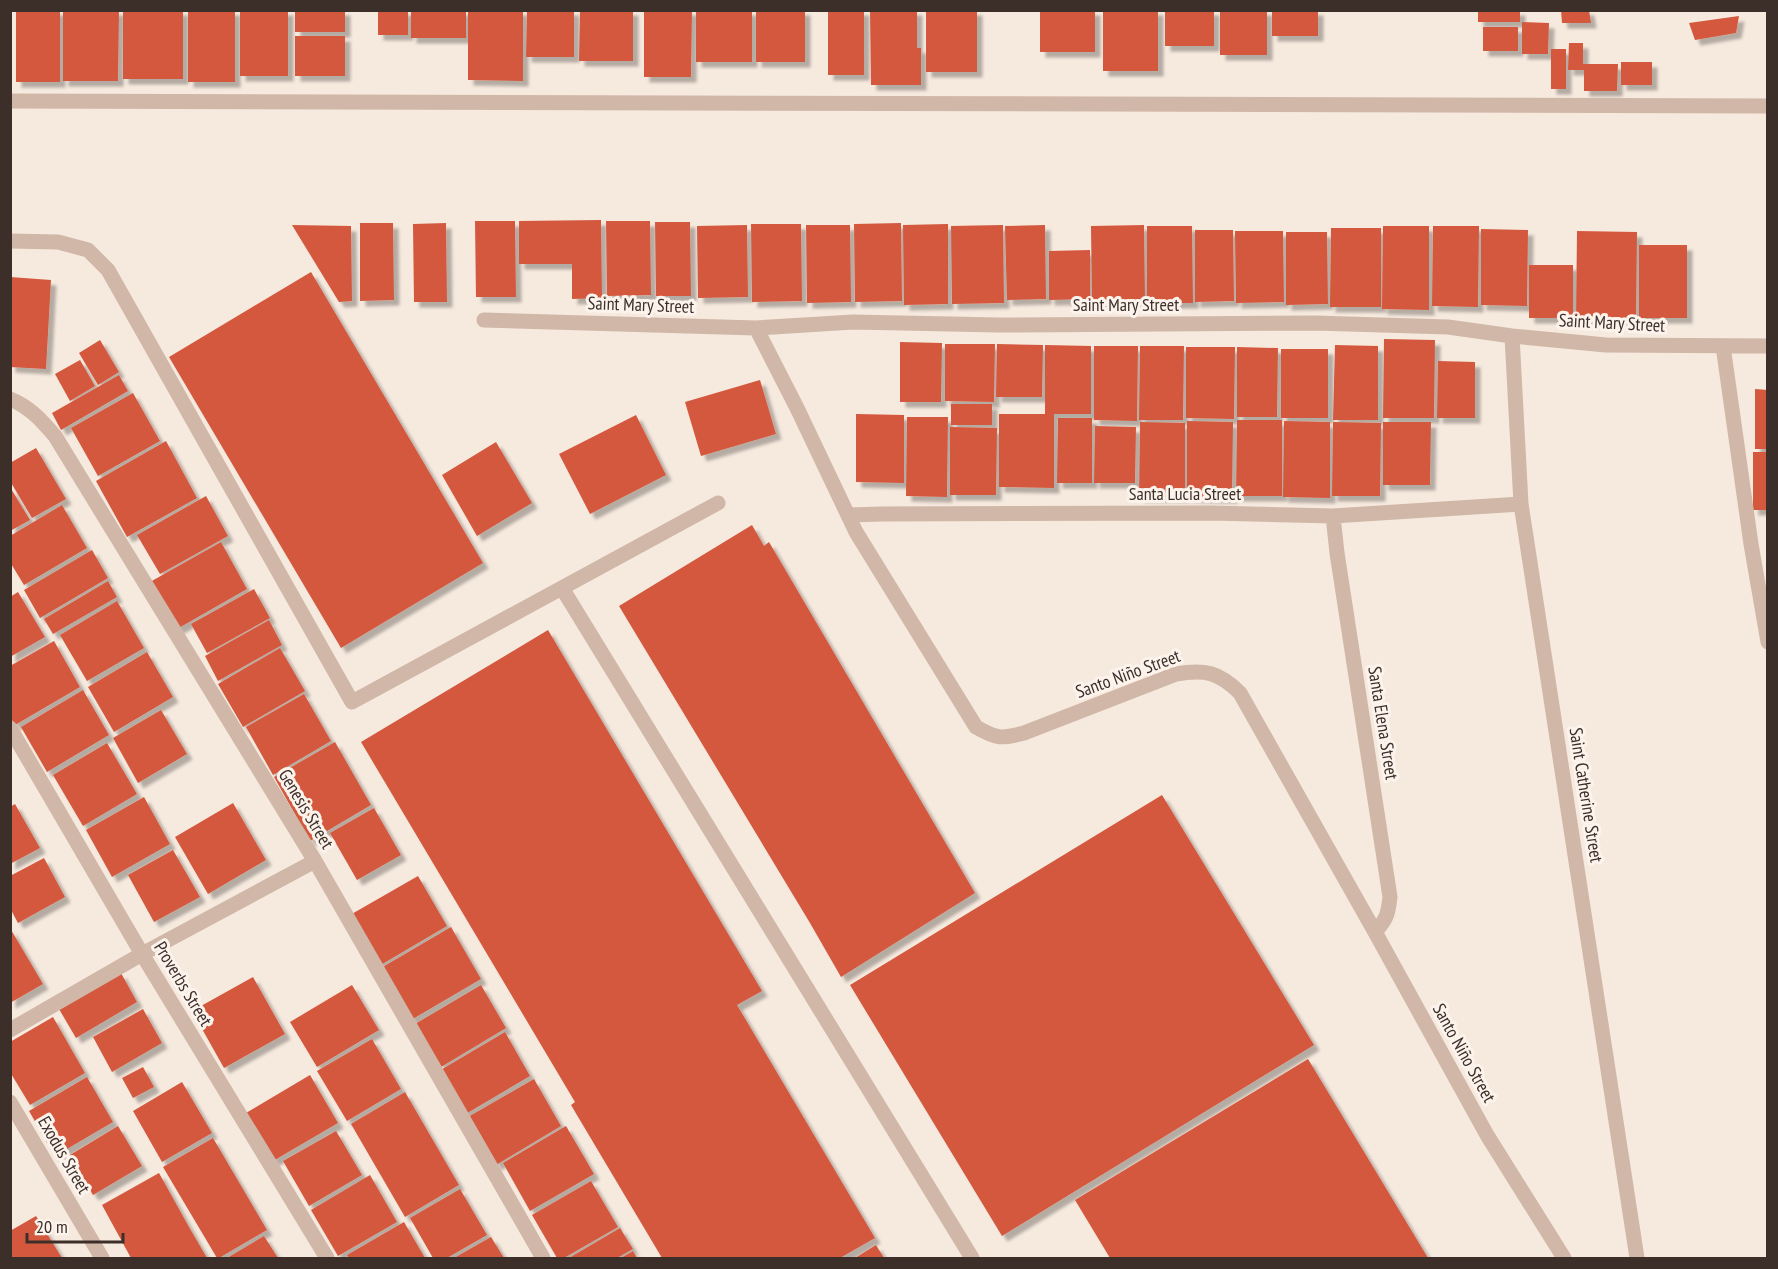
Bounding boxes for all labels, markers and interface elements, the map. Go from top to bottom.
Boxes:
street label: Saint Mary Street [587,291,695,318]
street label: Saint Mary Street [1073,293,1179,316]
street label: Saint Mary Street [1558,308,1666,337]
street label: Santa Lucia Street [1129,482,1241,505]
street label: Santo Niño Street [1072,644,1183,703]
street label: Santa Elena Street [1363,665,1404,781]
street label: Saint Catherine Street [1564,726,1609,864]
street label: Genesis Street [274,765,339,853]
street label: Proverbs Street [149,937,218,1030]
street label: Santo Niño Street [1428,999,1501,1106]
street label: Exodus Street [33,1112,96,1197]
scale bar [27,1206,123,1244]
text: 20 m [36,1215,68,1238]

